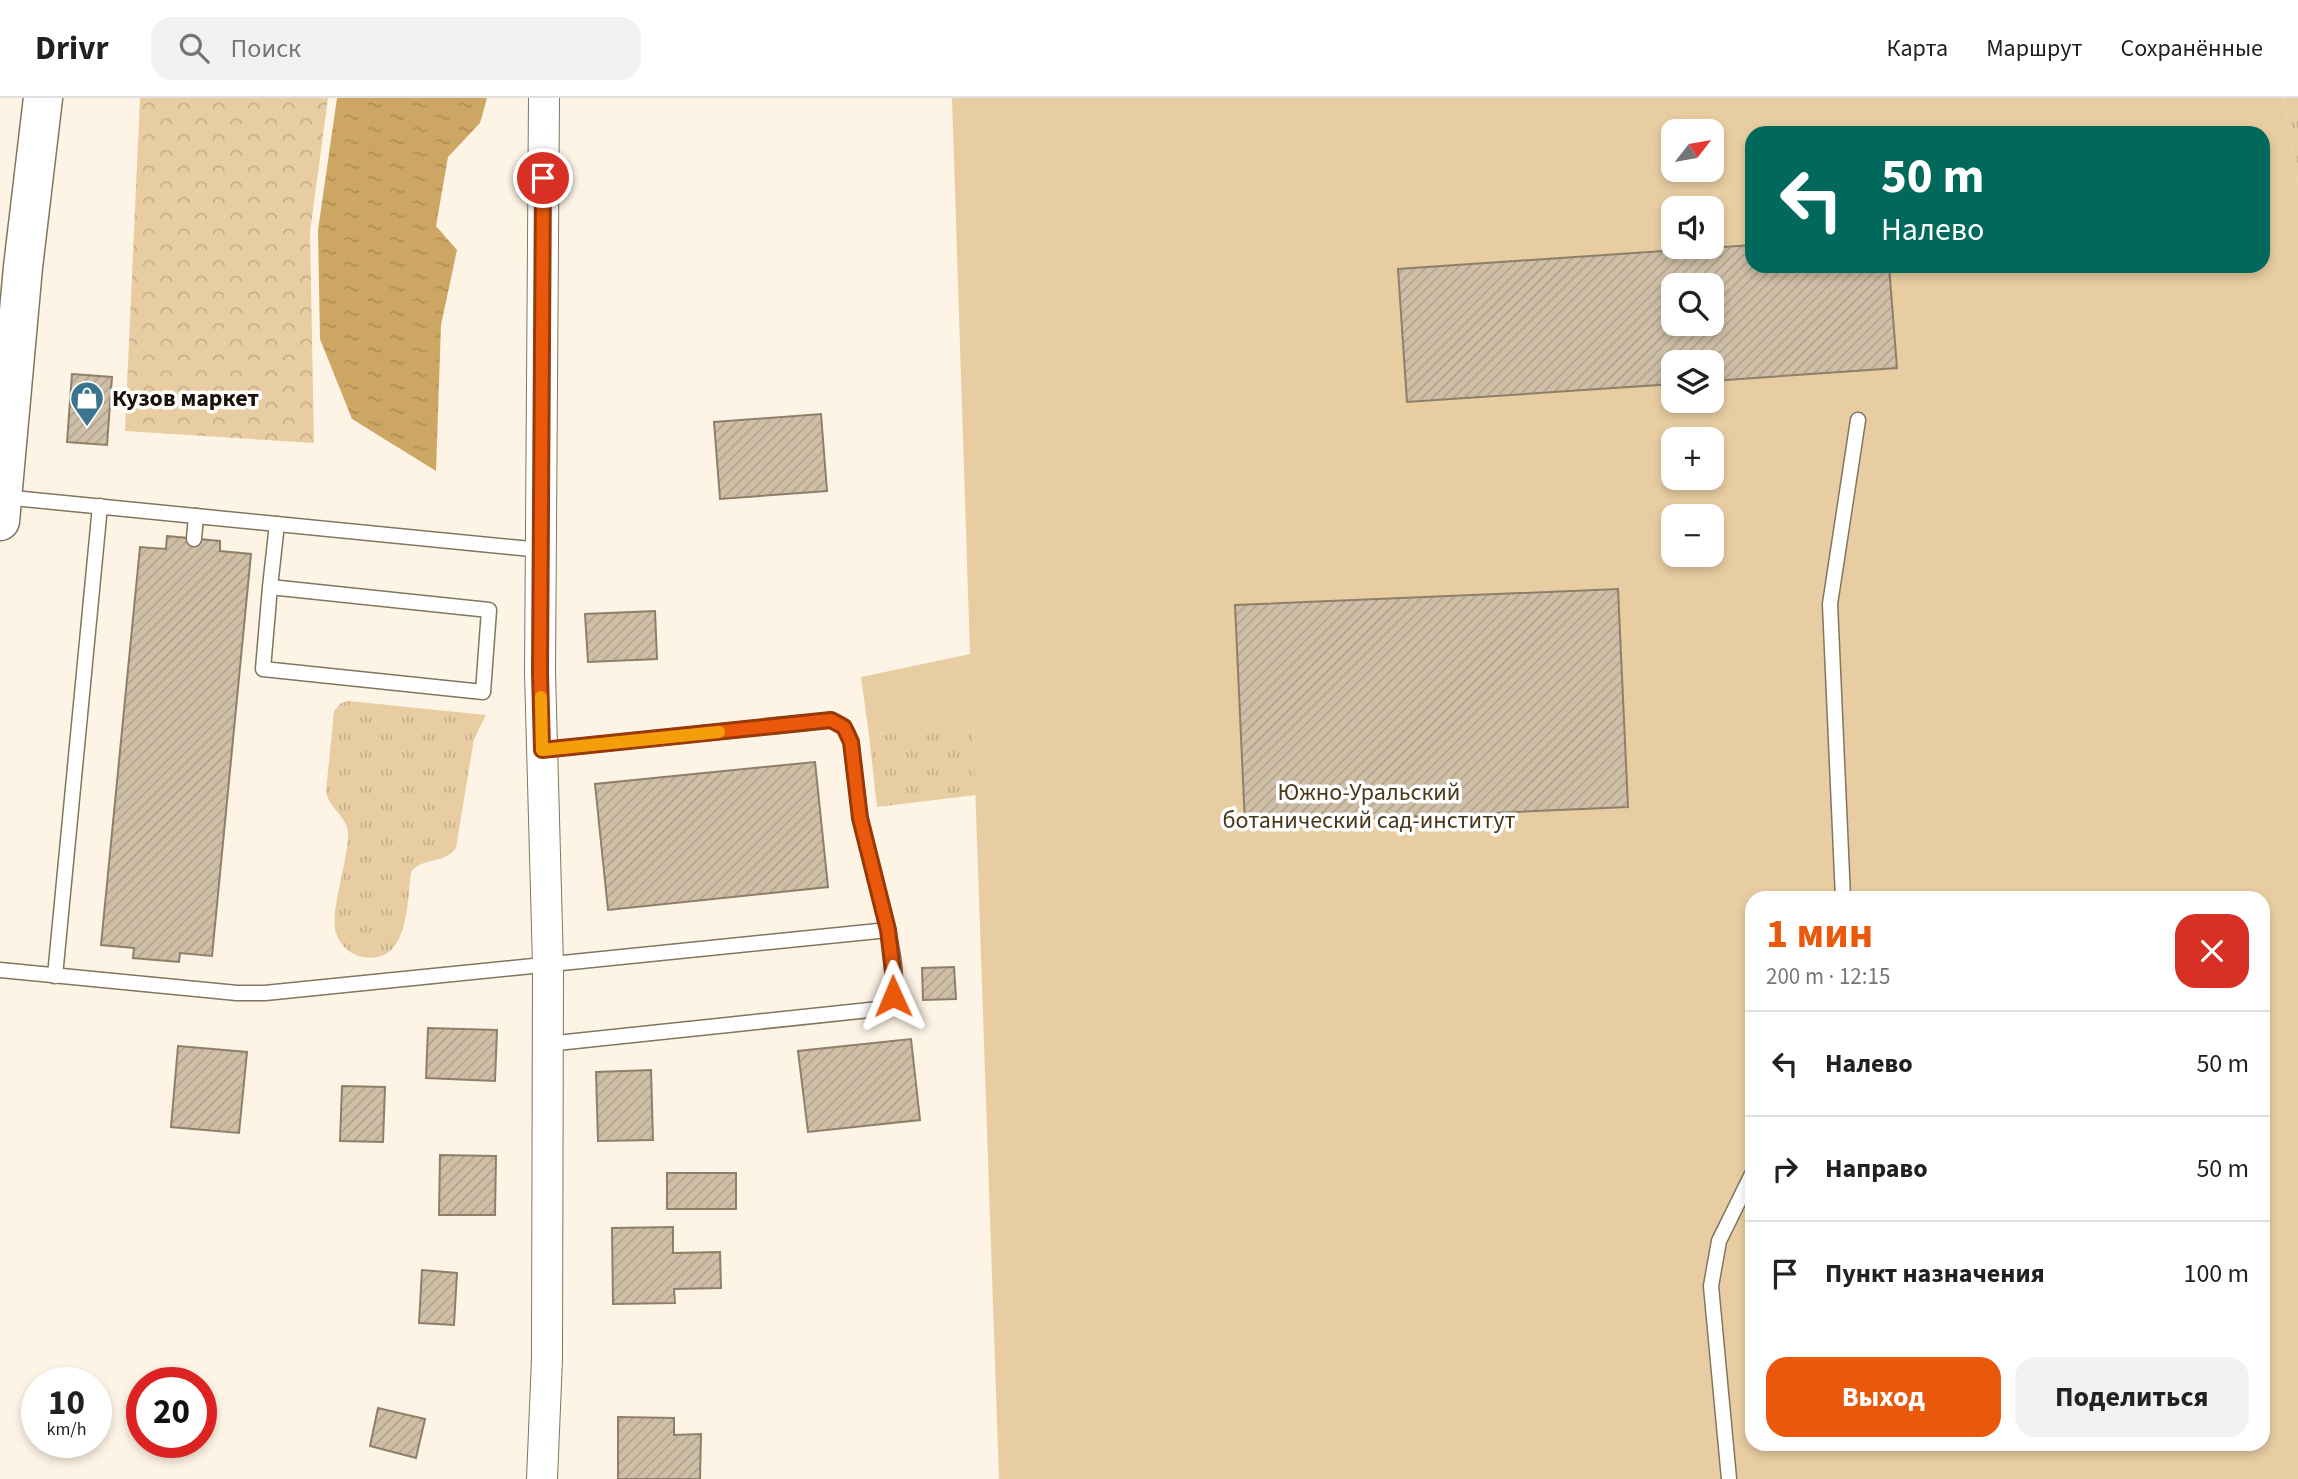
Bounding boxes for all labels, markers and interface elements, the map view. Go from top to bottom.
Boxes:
search box [151,17,641,80]
text: Drivr [35,25,109,72]
icon: search [175,29,213,67]
text: Поиск [231,30,301,67]
text: Карта [1887,31,1948,66]
text: Маршрут [1986,31,2082,66]
text: Сохранённые [2120,31,2263,66]
north arrow [1661,119,1724,182]
map controls [1661,119,1724,567]
text: 50 m [1881,142,1985,212]
pin [513,148,573,208]
icon: left [1766,154,1857,245]
icon: arrive [524,159,562,197]
button: sound [1661,196,1724,259]
text: Налево [1881,207,1984,253]
button: search [1661,273,1724,336]
button: layers [1661,350,1724,413]
shop icon: Кузов маркет [68,379,106,428]
place label: Кузов маркет [112,381,259,416]
button: + [1661,427,1724,490]
button: − [1661,504,1724,567]
park label: Южно-Уральский ботанический сад-институт [1223,775,1515,838]
text: 1 мин [1766,904,1873,964]
button: close [2175,914,2249,988]
position arrow [856,959,930,1033]
text: 200 m · 12:15 [1766,960,1890,993]
icon: left [1766,1045,1804,1083]
text: Налево [1825,1045,1913,1082]
text: 50 m [2196,1045,2249,1082]
icon: right [1766,1150,1804,1188]
text: Направо [1825,1150,1928,1187]
text: 50 m [2196,1150,2249,1187]
icon: arrive [1766,1255,1804,1293]
text: Пункт назначения [1825,1255,2045,1292]
text: 100 m [2183,1255,2249,1292]
button: Выход [1766,1357,2001,1437]
button: Поделиться [2015,1357,2249,1437]
speed limit sign: 20 [126,1367,217,1458]
text: 10 [48,1378,85,1428]
text: km/h [47,1417,86,1442]

